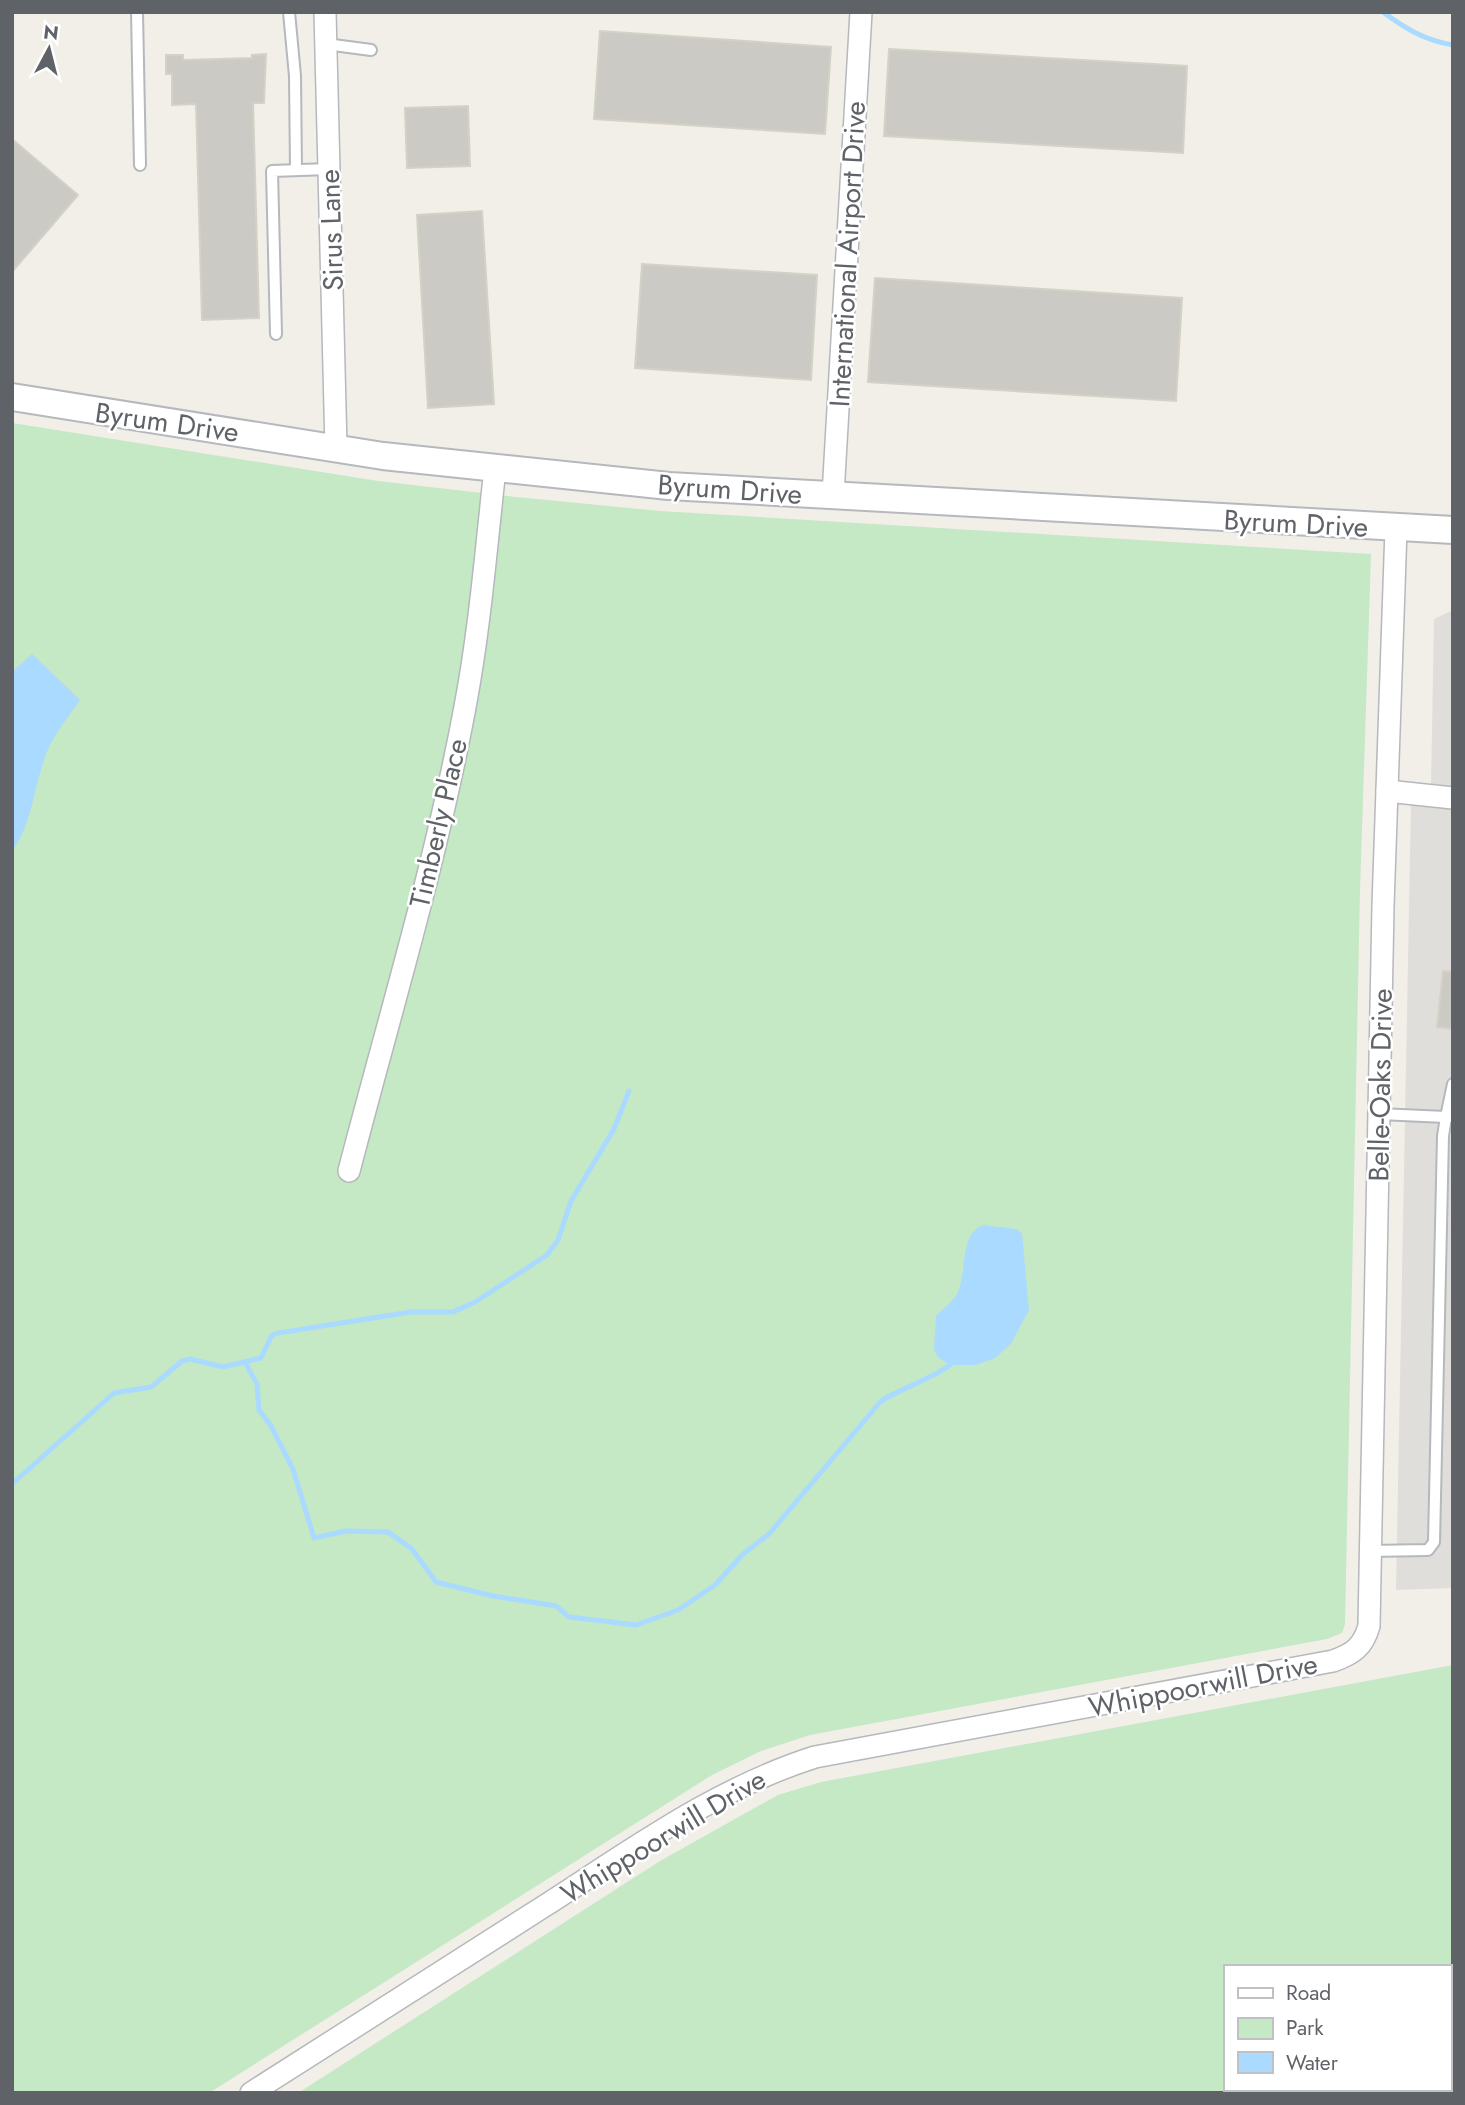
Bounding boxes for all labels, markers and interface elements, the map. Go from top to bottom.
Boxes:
north arrow [14,14,84,84]
text: N [42,18,60,47]
street label: International Airport Drive [819,100,876,408]
street label: Sirus Lane [309,168,354,292]
street label: Byrum Drive [92,392,241,453]
street label: Byrum Drive [656,464,804,515]
street label: Byrum Drive [1223,499,1369,548]
street label: Timberly Place [399,735,478,912]
street label: Belle-Oaks Drive [1358,988,1403,1182]
street label: Whippoorwill Drive [1085,1643,1321,1728]
street label: Whippoorwill Drive [553,1759,773,1914]
legend [1224,1965,1451,2091]
text: Road [1286,1978,1331,2008]
text: Park [1286,2013,1324,2043]
text: Water [1286,2048,1339,2078]

